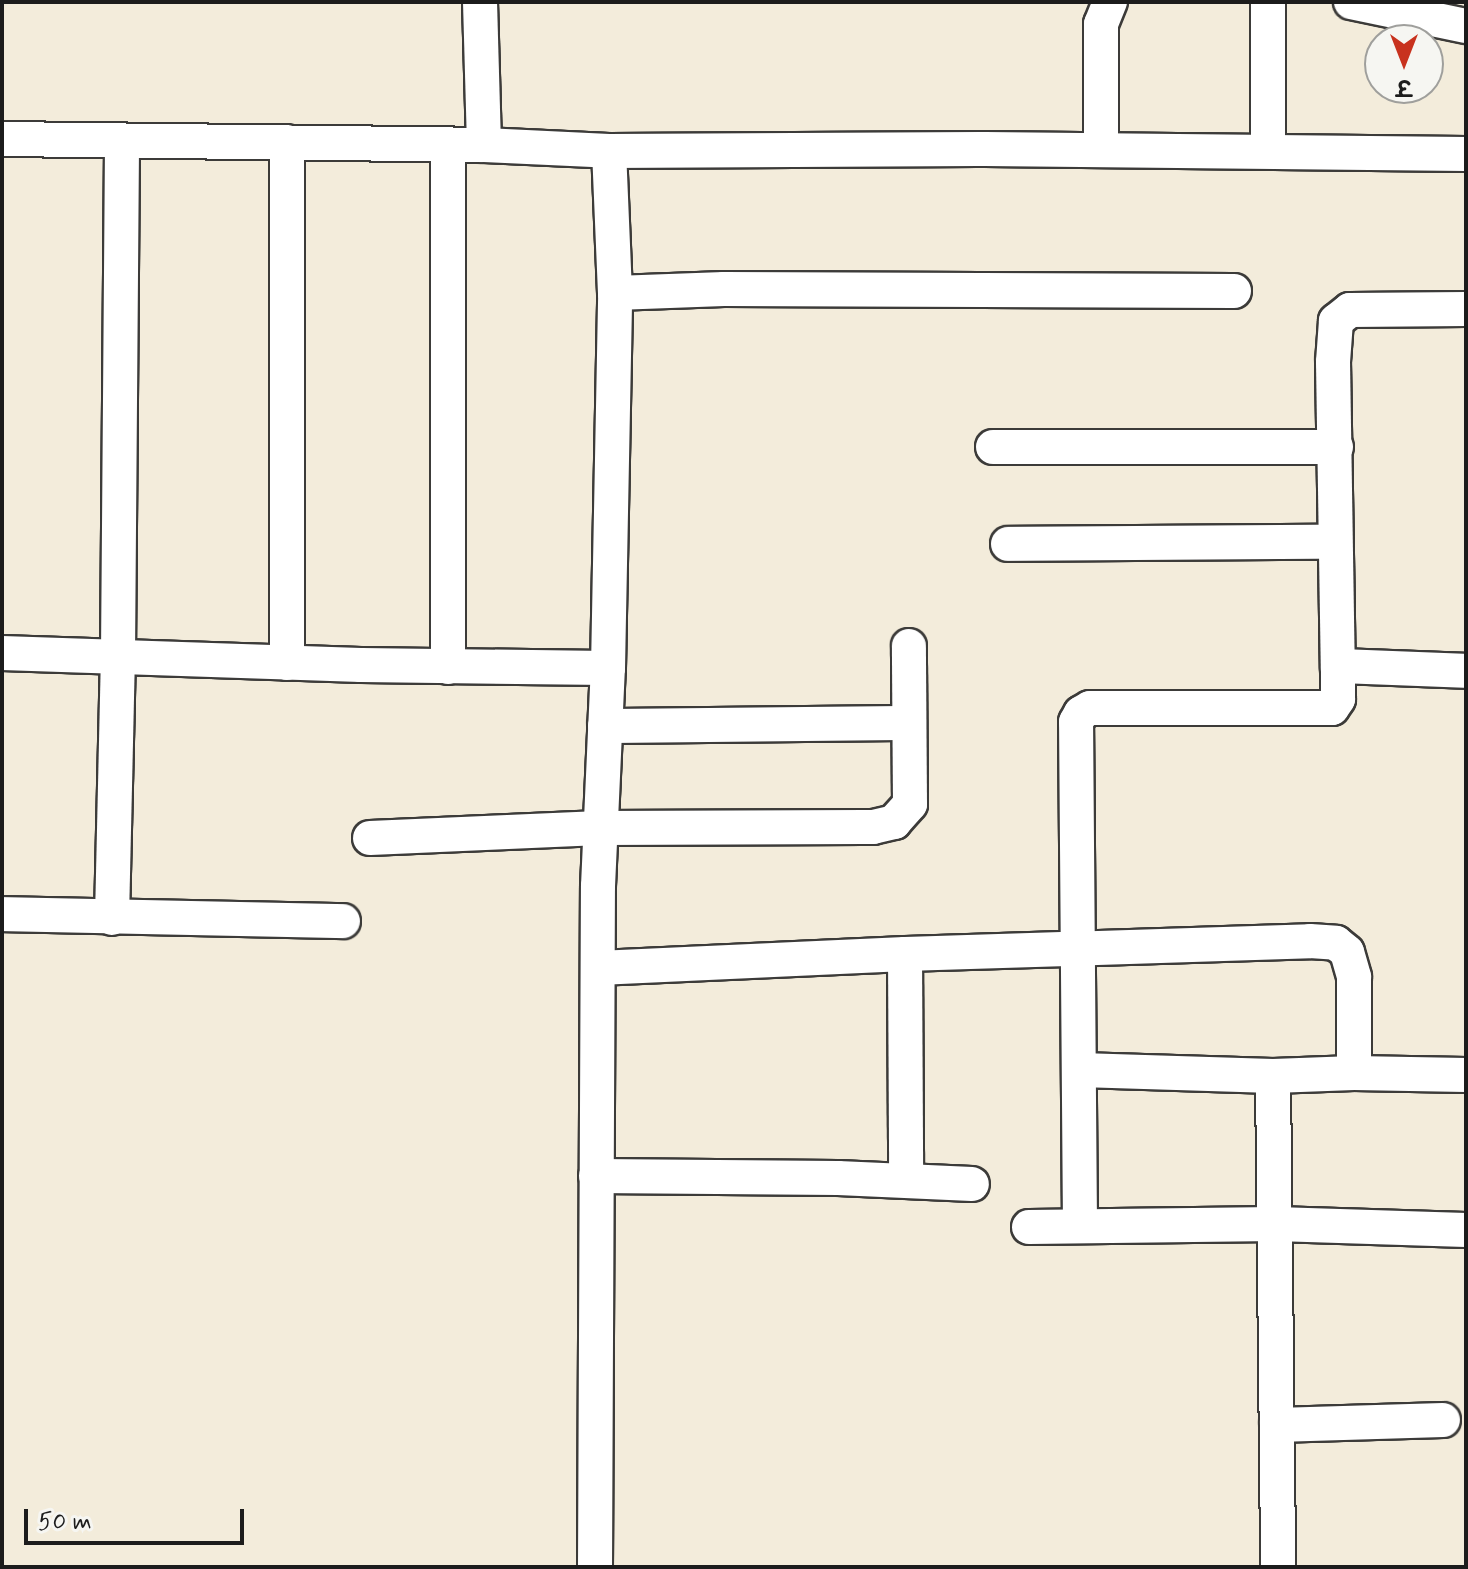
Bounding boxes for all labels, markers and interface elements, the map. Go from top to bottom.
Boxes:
north arrow [1364,24,1444,104]
text: उ [1397,72,1411,100]
scale bar [28,1493,248,1543]
text: 50 m [38,1507,92,1538]

